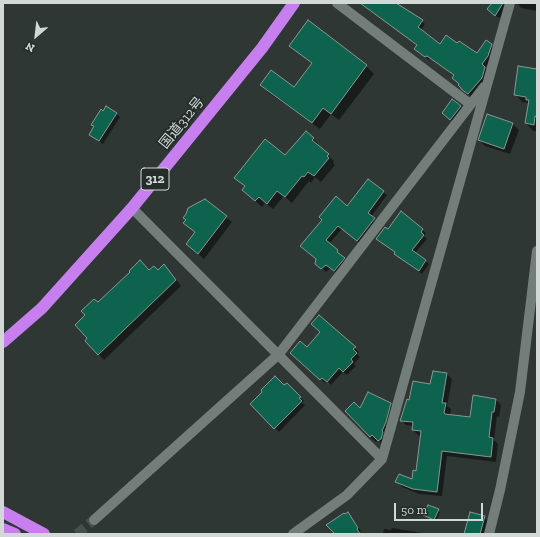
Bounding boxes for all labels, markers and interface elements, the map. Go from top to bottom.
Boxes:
north arrow [16,16,56,56]
text: N [23,39,37,55]
street label: 国道312号 [156,94,208,152]
road number: 312 [141,168,169,190]
scale bar [396,495,485,521]
text: 50 m [401,503,427,517]

